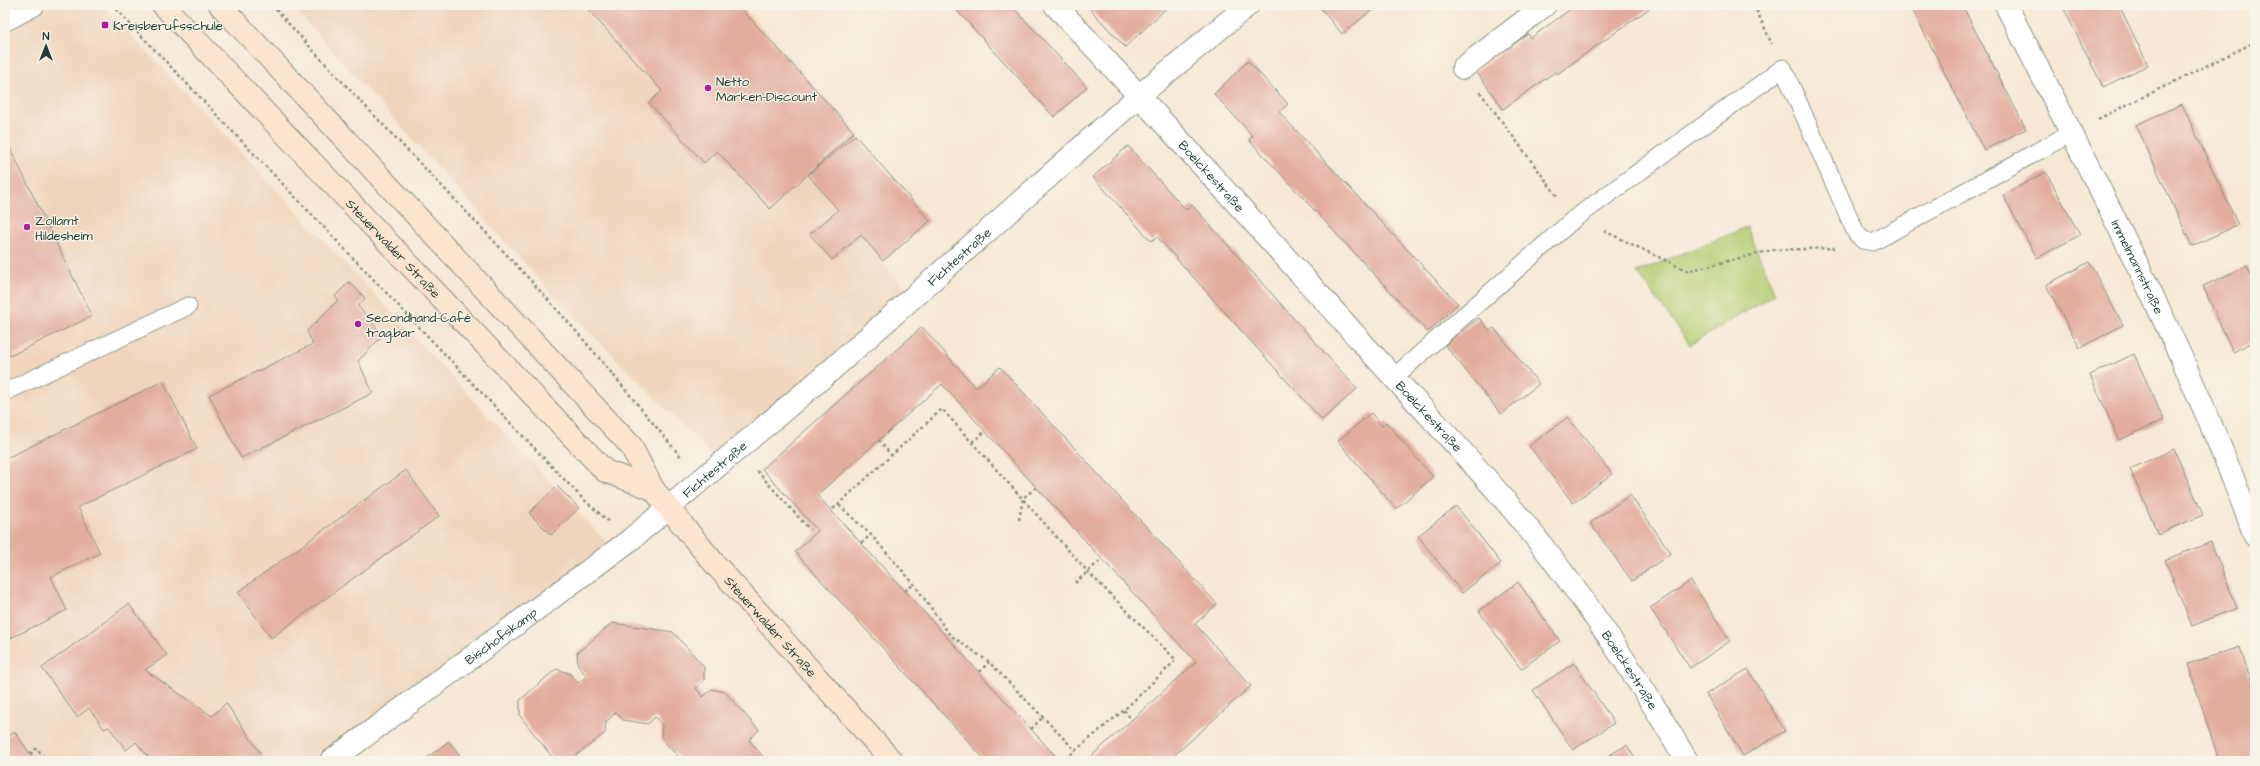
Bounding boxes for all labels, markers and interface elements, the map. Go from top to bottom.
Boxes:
place label: Kreisberufsschule [113,17,223,35]
marker: Kreisberufsschule [100,20,110,30]
north arrow [26,26,66,66]
text: N [43,29,50,44]
place label: Netto Marken-Discount [716,73,818,106]
marker: Netto Marken-Discount [703,83,713,93]
street label: Boelckestraße [1174,137,1248,216]
street label: Steuerwalder Straße [341,195,444,302]
place label: Zollamt Hildesheim [35,212,94,245]
street label: Immelmannstraße [2107,217,2168,317]
marker: Zollamt Hildesheim [22,222,32,232]
street label: Fichtestraße [924,224,995,290]
place label: Secondhand-Café trag.bar [366,309,471,343]
marker: Secondhand-Café trag.bar [353,319,363,329]
street label: Boelckestraße [1391,377,1466,456]
street label: Fichtestraße [679,437,751,502]
street label: Steuerwalder Straße [720,572,820,681]
street label: Bischofskamp [461,604,541,669]
street label: Boelckestraße [1597,627,1662,713]

